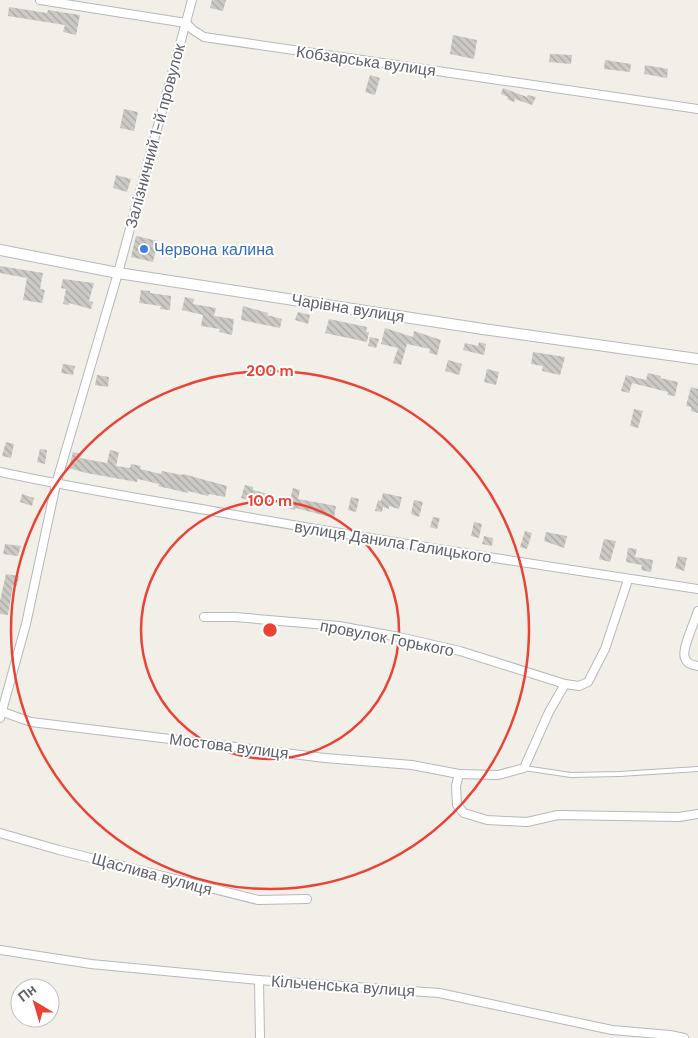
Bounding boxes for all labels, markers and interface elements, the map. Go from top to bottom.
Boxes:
street label: Залізничний 1-й провулок [120,40,190,231]
street label: Кобзарська вулиця [295,41,437,81]
place label: Червона калина [154,239,274,260]
marker: Червона калина [138,243,150,255]
street label: Чарівна вулиця [290,289,406,327]
text: 200 m [246,361,294,381]
text: 100 m [248,491,292,511]
street label: вулиця Данила Галицького [293,516,493,568]
street label: провулок Горького [318,615,456,661]
centre of rings [261,621,279,639]
street label: Мостова вулиця [168,728,290,764]
street label: Щаслива вулиця [90,848,214,900]
street label: Кільченська вулиця [270,970,416,1002]
north arrow [10,978,60,1028]
text: Пн [14,980,40,1006]

